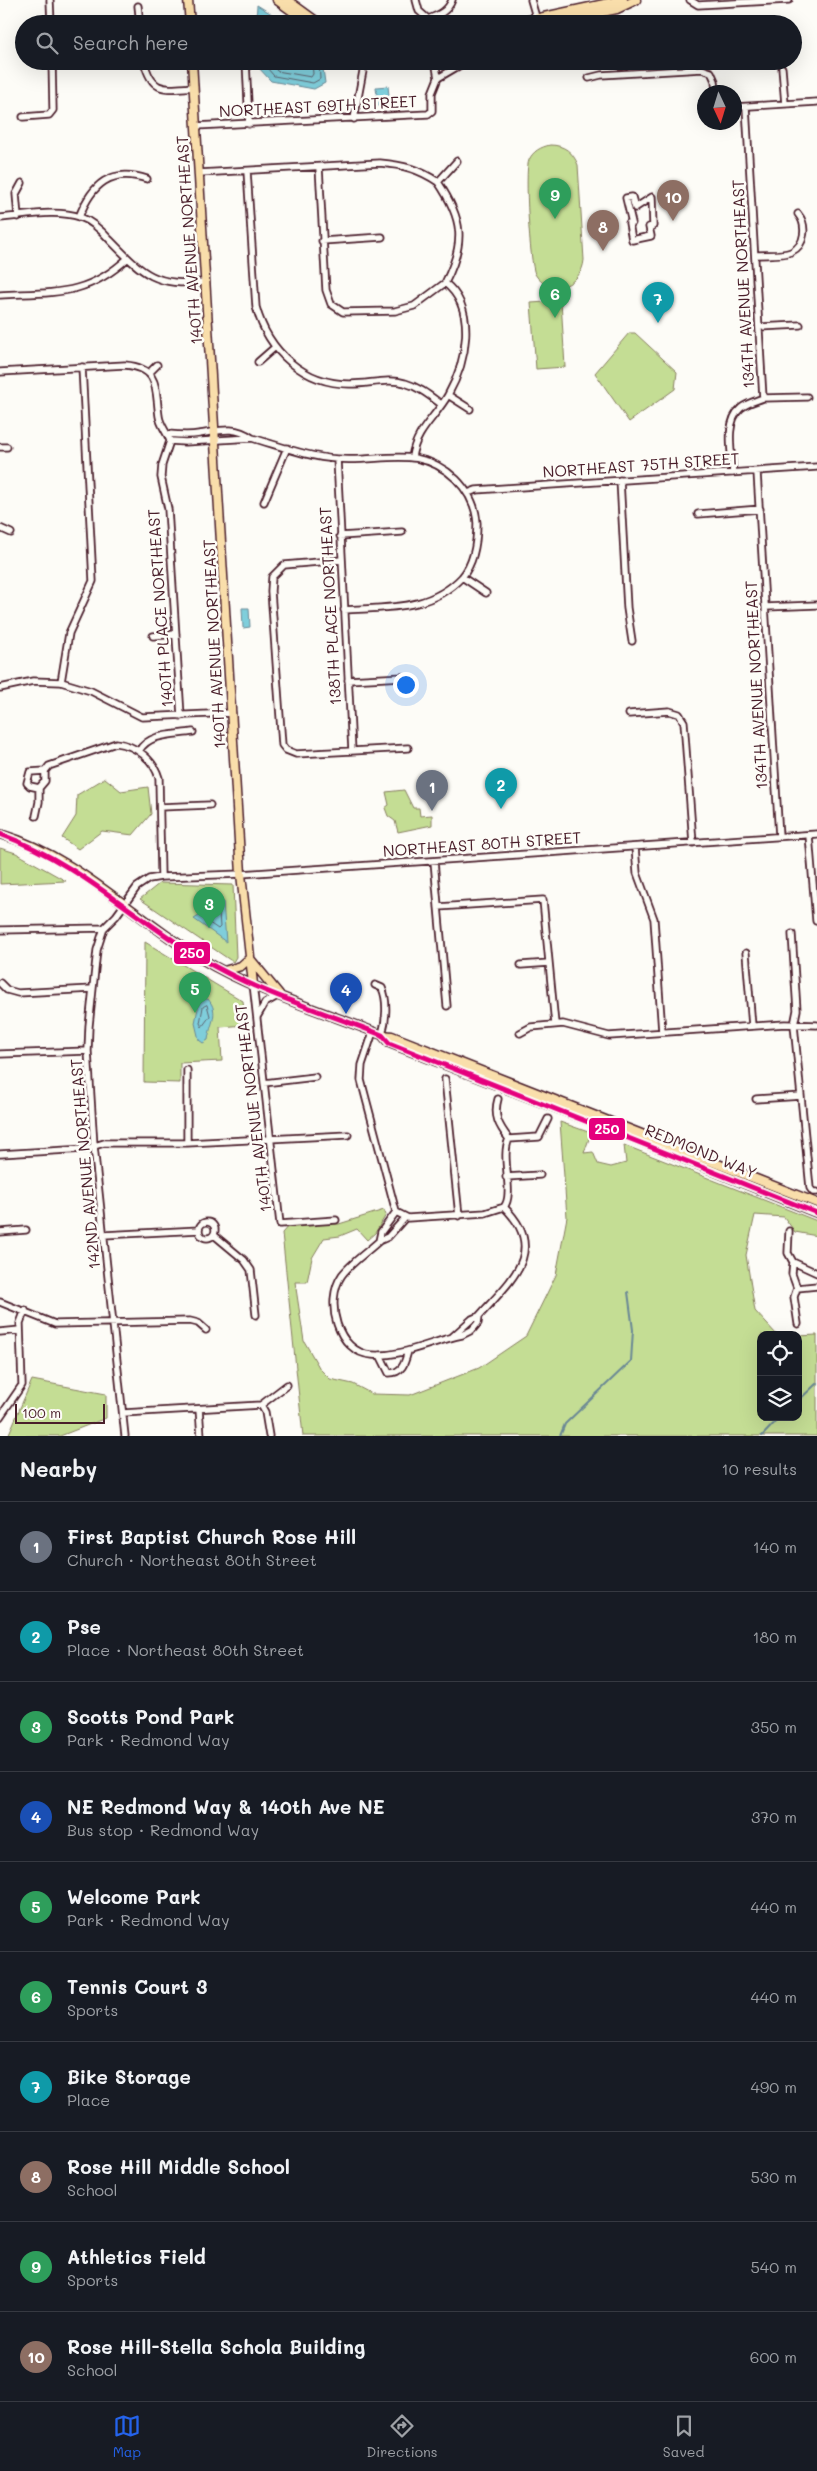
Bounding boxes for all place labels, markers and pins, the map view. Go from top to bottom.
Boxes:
pin: 9 [539,178,571,219]
pin: 10 [657,180,689,221]
pin: 8 [587,210,619,251]
pin: 6 [539,277,571,318]
pin: 7 [642,282,674,323]
pin: 2 [485,768,517,809]
pin: 1 [416,770,448,811]
pin: 3 [193,887,225,928]
pin: 5 [179,972,211,1013]
pin: 4 [330,973,362,1014]

